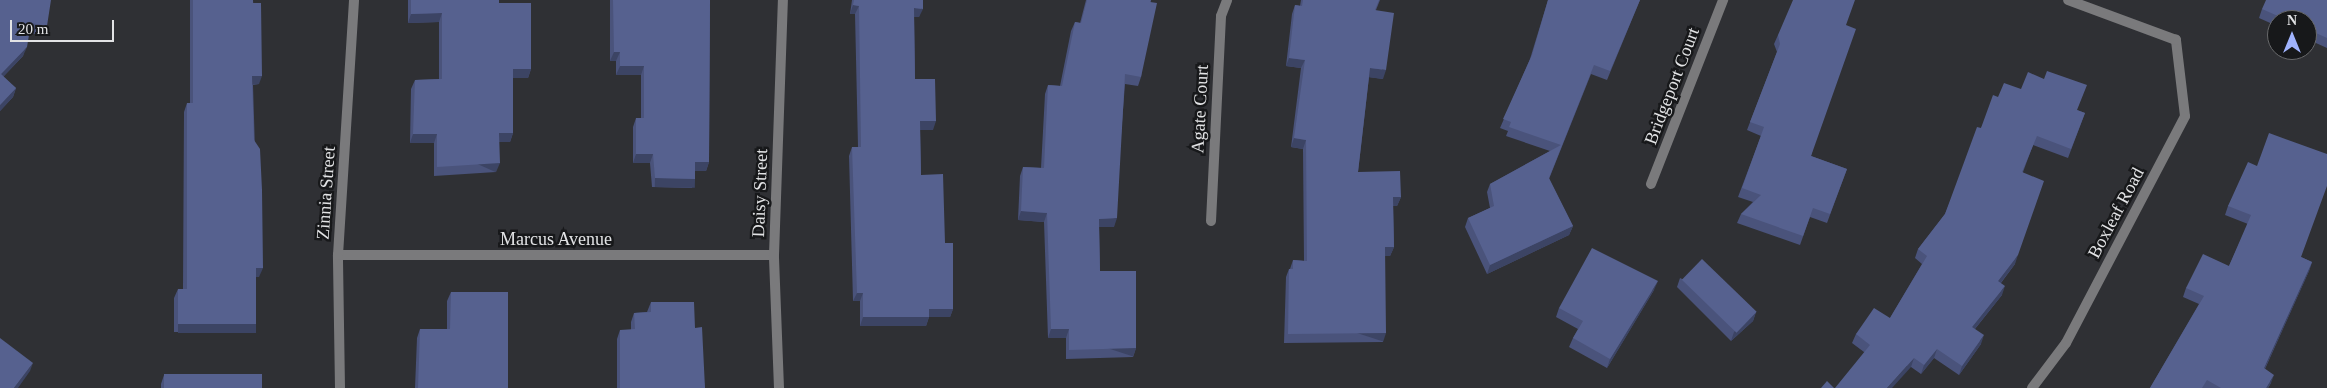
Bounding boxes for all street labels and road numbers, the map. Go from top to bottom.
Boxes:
street label: Bridgeport Court [1640,24,1704,148]
street label: Agate Court [1187,64,1213,154]
street label: Zinnia Street [312,146,340,240]
street label: Daisy Street [748,148,772,238]
street label: Boxleaf Road [2083,164,2149,262]
street label: Marcus Avenue [499,228,613,250]

